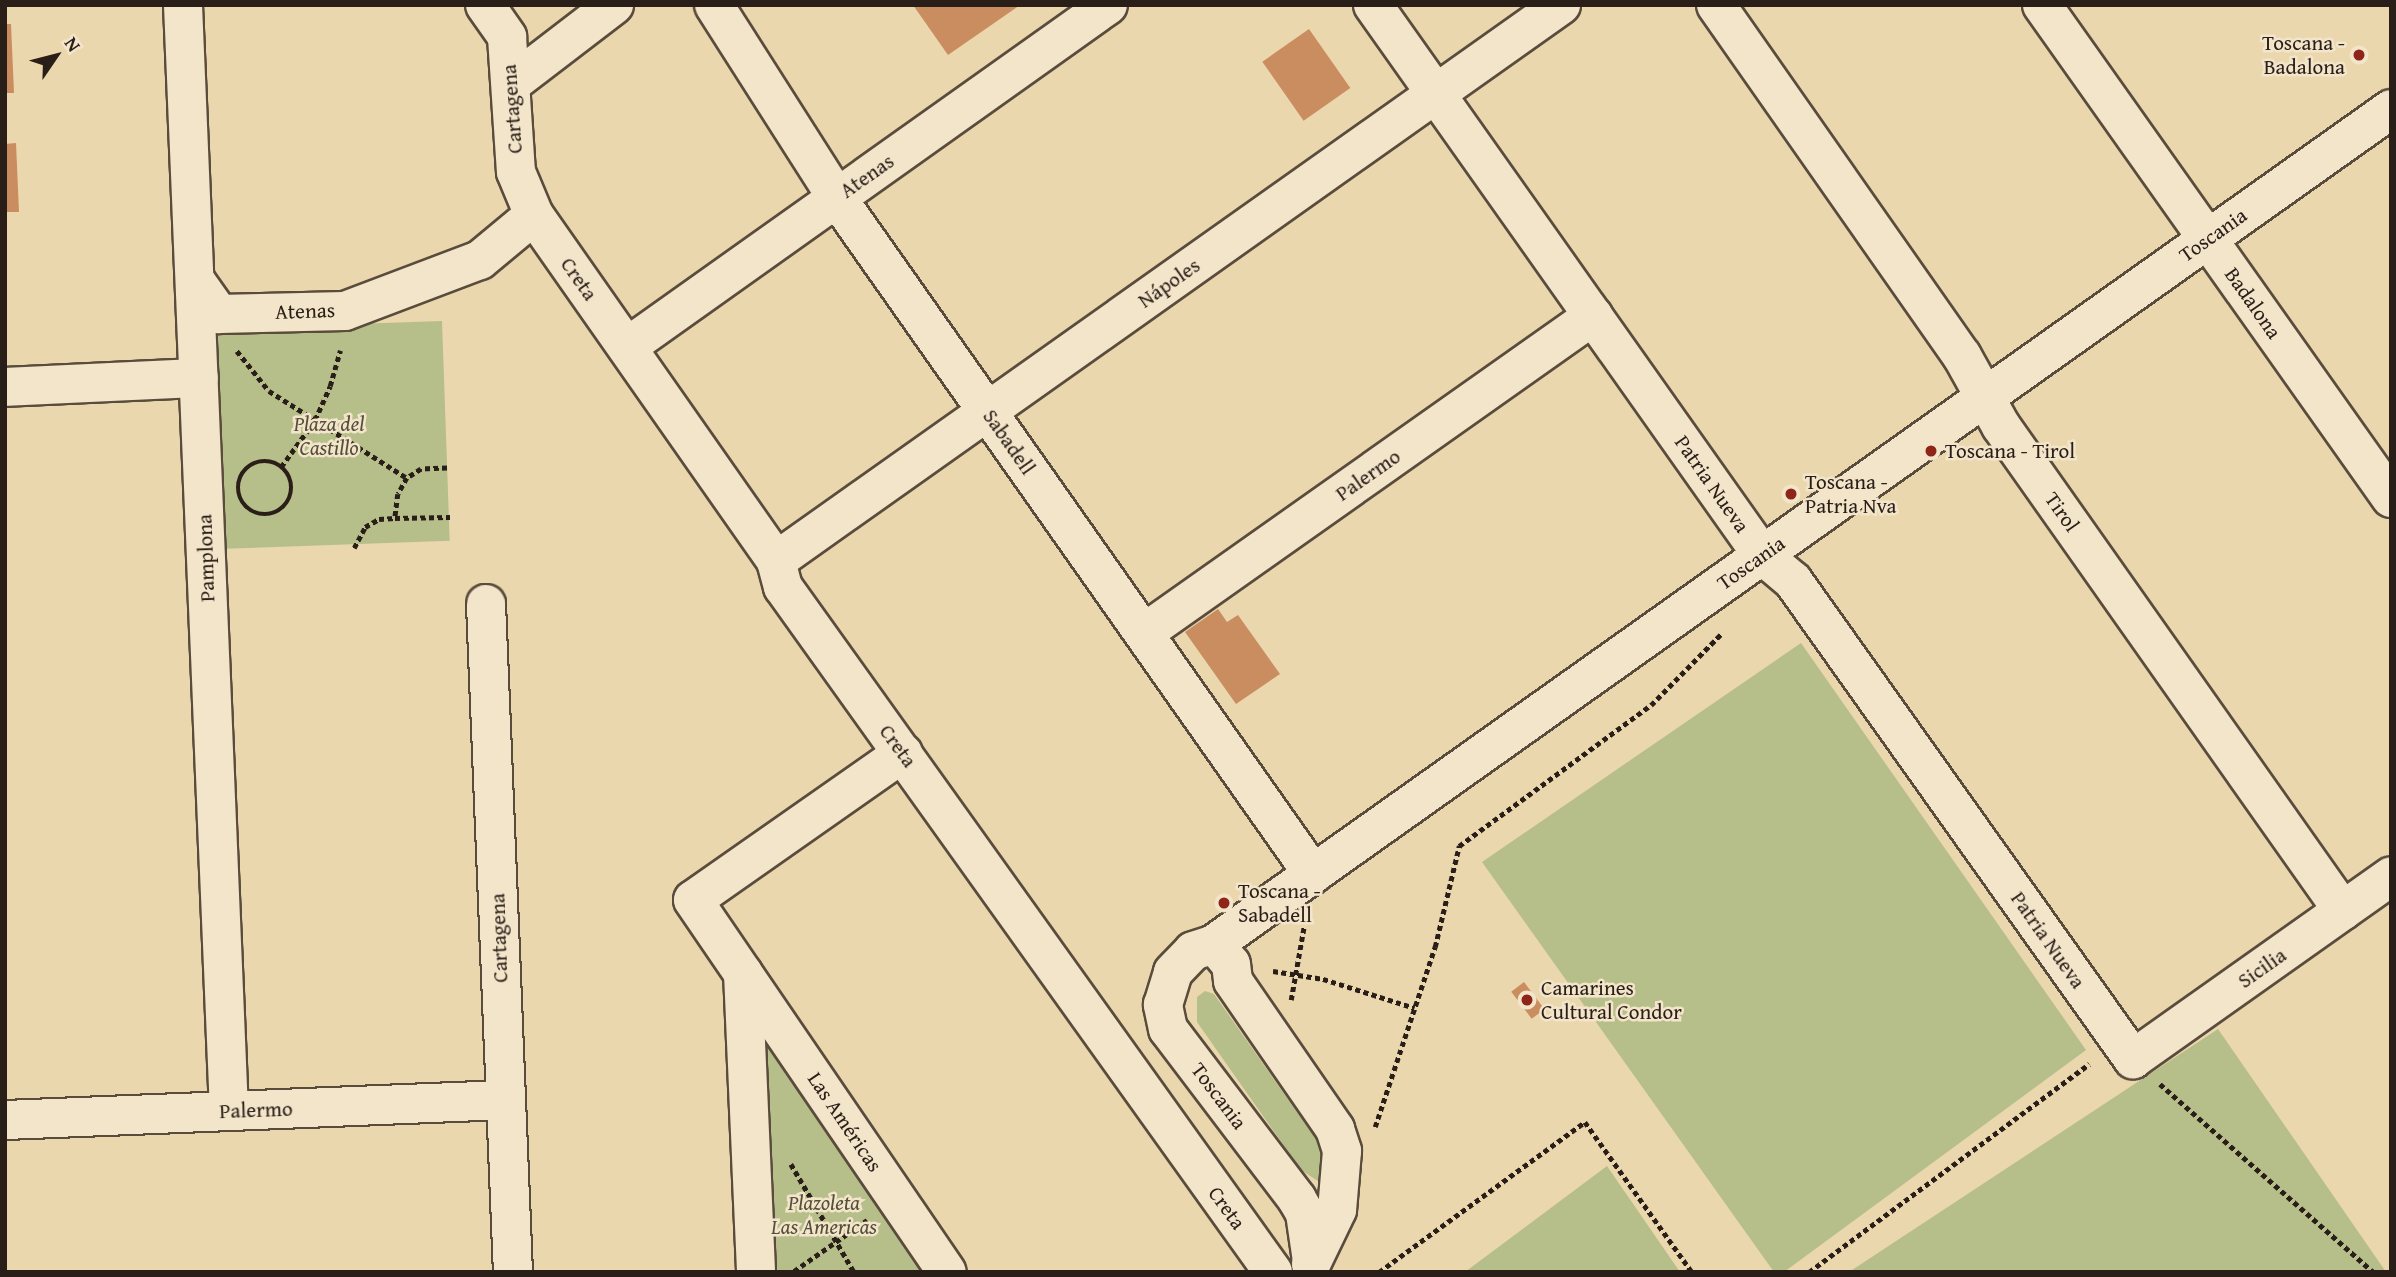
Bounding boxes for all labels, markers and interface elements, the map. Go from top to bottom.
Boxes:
north arrow [21,21,91,91]
place label: Toscana - Badalona [2262,30,2345,80]
text: N [58,31,88,57]
marker: Toscana - Badalona [2351,47,2367,63]
street label: Cartagena [496,64,528,154]
street label: Atenas [835,148,899,204]
street label: Toscania [2174,203,2252,267]
street label: Creta [555,253,603,305]
street label: Nápoles [1133,253,1205,313]
street label: Badalona [2219,262,2287,344]
street label: Atenas [275,297,335,325]
street label: Sabadell [978,405,1040,479]
park label: Plaza del Castillo [294,411,364,461]
street label: Patria Nueva [1669,431,1755,537]
place label: Toscana - Tirol [1945,438,2075,464]
marker: Toscana - Tirol [1923,443,1939,459]
street label: Palermo [1331,444,1405,506]
place label: Toscana - Patria Nva [1805,469,1896,519]
marker: Toscana - Patria Nva [1783,486,1799,502]
street label: Tirol [2039,487,2085,537]
street label: Pamplona [192,514,220,602]
street label: Toscania [1712,531,1790,595]
street label: Creta [874,720,922,772]
place label: Toscana - Sabadell [1238,878,1321,928]
street label: Patria Nueva [2005,887,2091,993]
street label: Cartagena [485,893,513,983]
marker: Toscana - Sabadell [1216,895,1232,911]
street label: Sicilia [2233,942,2291,994]
place label: Camarines Cultural Condor [1541,975,1682,1025]
marker: Camarines Cultural Condor [1519,992,1535,1008]
street label: Toscania [1186,1058,1252,1134]
street label: Las Américas [802,1067,888,1177]
street label: Palermo [219,1096,293,1124]
street label: Creta [1203,1182,1251,1234]
park label: Plazoleta Las Americas [771,1190,877,1240]

